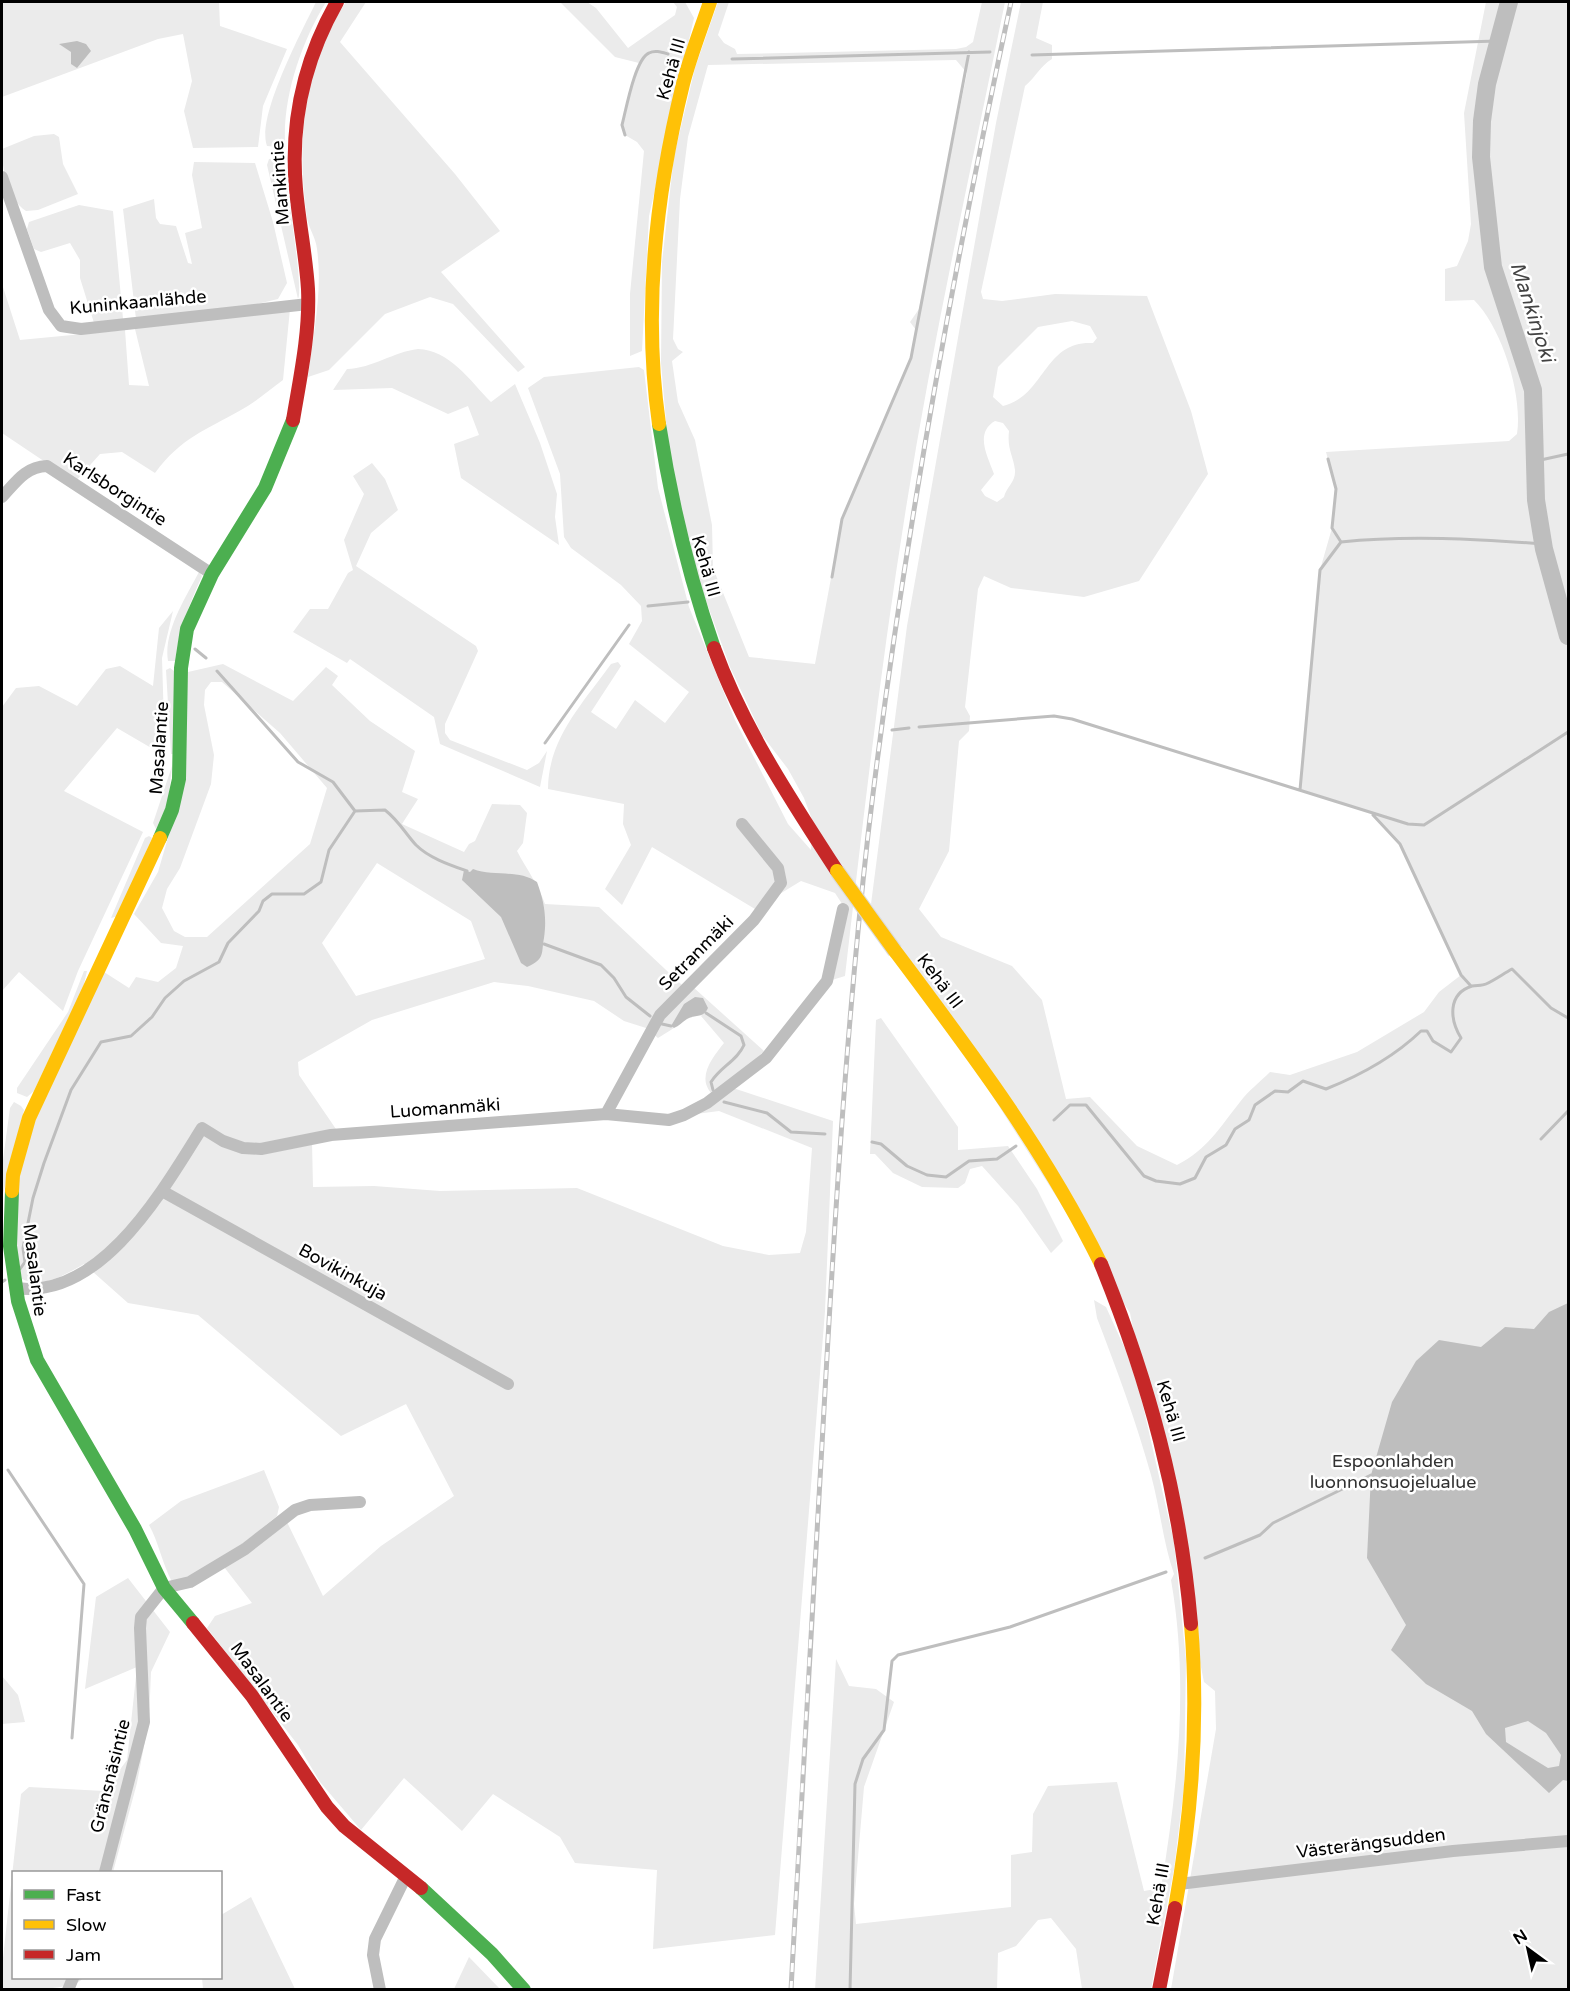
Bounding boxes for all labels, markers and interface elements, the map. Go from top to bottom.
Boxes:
street label: Kehä III [652,35,690,103]
street label: Mankintie [266,140,294,226]
water label: Mankinjoki [1505,259,1560,368]
street label: Kuninkaanlähde [69,285,207,319]
street label: Karlsborgintie [59,447,171,531]
street label: Kehä III [687,532,725,600]
street label: Masalantie [145,701,173,795]
street label: Setranmäki [654,911,738,995]
street label: Kehä III [912,949,968,1013]
street label: Luomanmäki [389,1093,501,1123]
street label: Masalantie [18,1222,52,1318]
street label: Bovikinkuja [295,1239,391,1305]
street label: Kehä III [1152,1377,1190,1445]
park label: Espoonlahden luonnonsuojelualue [1310,1450,1476,1493]
street label: Masalantie [226,1638,298,1726]
street label: Gränsnäsintie [85,1717,135,1835]
street label: Västerängsudden [1295,1823,1447,1863]
street label: Kehä III [1142,1861,1174,1927]
legend [12,1871,222,1979]
text: Fast [66,1884,101,1906]
text: Slow [66,1914,107,1936]
north arrow [1498,1919,1558,1979]
text: N [1510,1925,1531,1949]
text: Jam [66,1944,101,1966]

